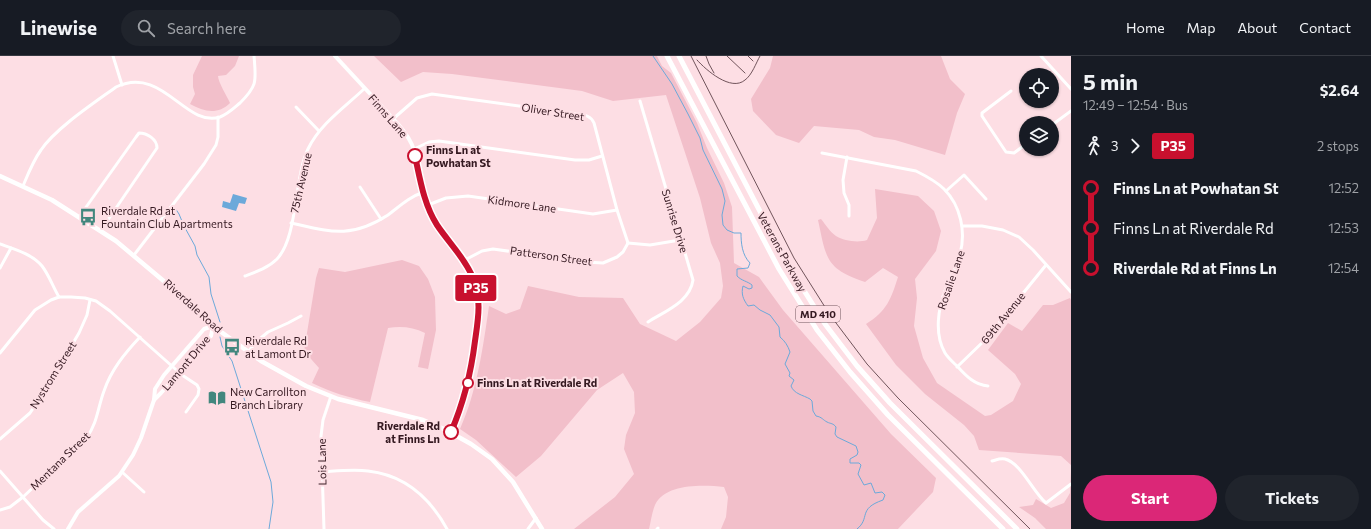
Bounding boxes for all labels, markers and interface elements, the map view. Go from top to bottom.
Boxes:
search box [121,10,401,46]
text: Linewise [20,16,97,39]
icon: search [135,17,157,39]
text: Search here [167,19,246,37]
text: Home [1126,19,1165,36]
text: Map [1187,19,1215,36]
text: About [1237,19,1277,36]
text: Contact [1299,19,1351,36]
map controls [1019,68,1059,156]
button: locate [1019,68,1059,108]
text: 5 min [1083,68,1138,95]
text: $2.64 [1320,81,1359,99]
street label: Finns Lane [366,91,411,140]
text: 12:49 – 12:54 · Bus [1083,97,1188,113]
street label: Oliver Street [521,100,586,123]
button: layers [1019,116,1059,156]
icon: walk [1083,135,1105,157]
icon: forward [1124,135,1146,157]
text: P35 [1160,137,1186,154]
text: 3 [1111,138,1118,154]
text: 2 stops [1317,138,1359,154]
place label: Finns Ln at Powhatan St [426,143,491,169]
marker: Finns Ln at Powhatan St [407,148,423,164]
street label: 75th Avenue [287,151,314,214]
text: Finns Ln at Powhatan St [1113,179,1279,197]
text: 12:52 [1328,180,1359,196]
street label: Sunrise Drive [660,188,691,254]
street label: Kidmore Lane [487,192,557,215]
place label: Riverdale Rd at Fountain Club Apartments [101,204,233,230]
bus stop icon: Riverdale Rd at Fountain Club Apartments [78,207,98,227]
street label: Veterans Parkway [755,210,810,294]
text: Finns Ln at Riverdale Rd [1113,219,1274,237]
text: 12:53 [1328,220,1359,236]
street label: Patterson Street [509,243,593,268]
street label: Rosalie Lane [934,248,967,311]
text: Riverdale Rd at Finns Ln [1113,259,1277,277]
text: 12:54 [1328,260,1359,276]
line badge: P35 [453,275,499,301]
street label: Riverdale Road [161,276,225,335]
text: P35 [463,279,489,296]
street label: 69th Avenue [978,289,1028,346]
road number: MD 410 [796,306,840,322]
street label: Lamont Drive [159,332,212,393]
place label: Riverdale Rd at Lamont Dr [245,334,312,360]
bus stop icon: Riverdale Rd at Lamont Dr [222,337,242,357]
street label: Nystrom Street [27,338,79,411]
place label: Finns Ln at Riverdale Rd [477,376,597,389]
marker: Finns Ln at Riverdale Rd [462,377,474,389]
place label: New Carrollton Branch Library [230,385,306,411]
library icon: New Carrollton Branch Library [207,388,227,408]
place label: Riverdale Rd at Finns Ln [377,419,440,445]
marker: Riverdale Rd at Finns Ln [443,424,459,440]
street label: Mentana Street [27,428,93,492]
street label: Lois Lane [315,438,328,486]
button: Start [1083,475,1217,521]
button: Tickets [1225,475,1359,521]

